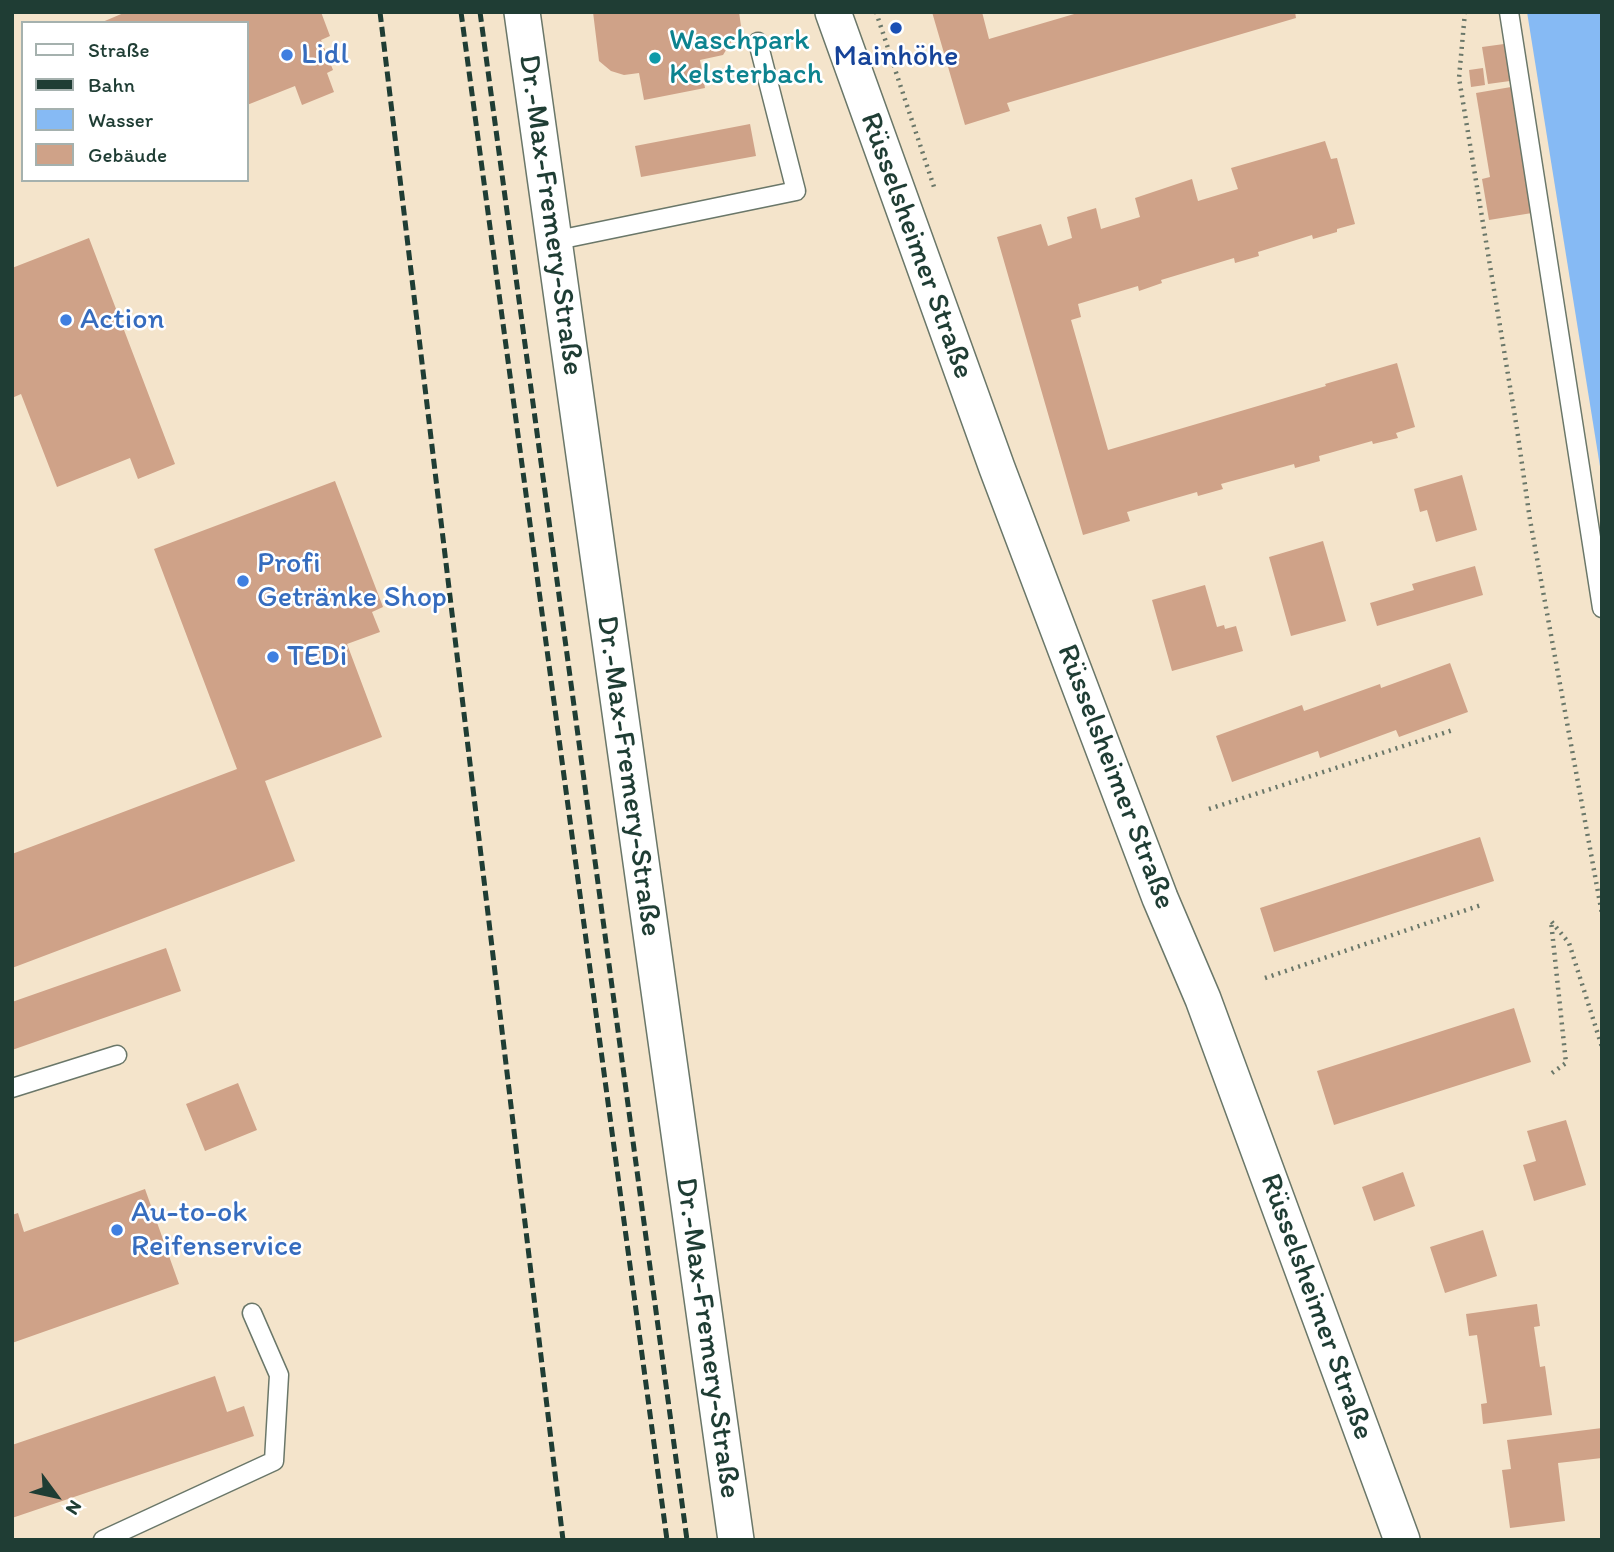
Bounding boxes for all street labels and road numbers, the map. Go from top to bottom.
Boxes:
street label: Dr.-Max-Fremery-Straße [510,52,590,378]
street label: Rüsselsheimer Straße [851,108,981,384]
street label: Dr.-Max-Fremery-Straße [588,613,668,939]
street label: Rüsselsheimer Straße [1048,640,1182,914]
street label: Rüsselsheimer Straße [1251,1169,1381,1445]
street label: Dr.-Max-Fremery-Straße [667,1175,747,1501]

